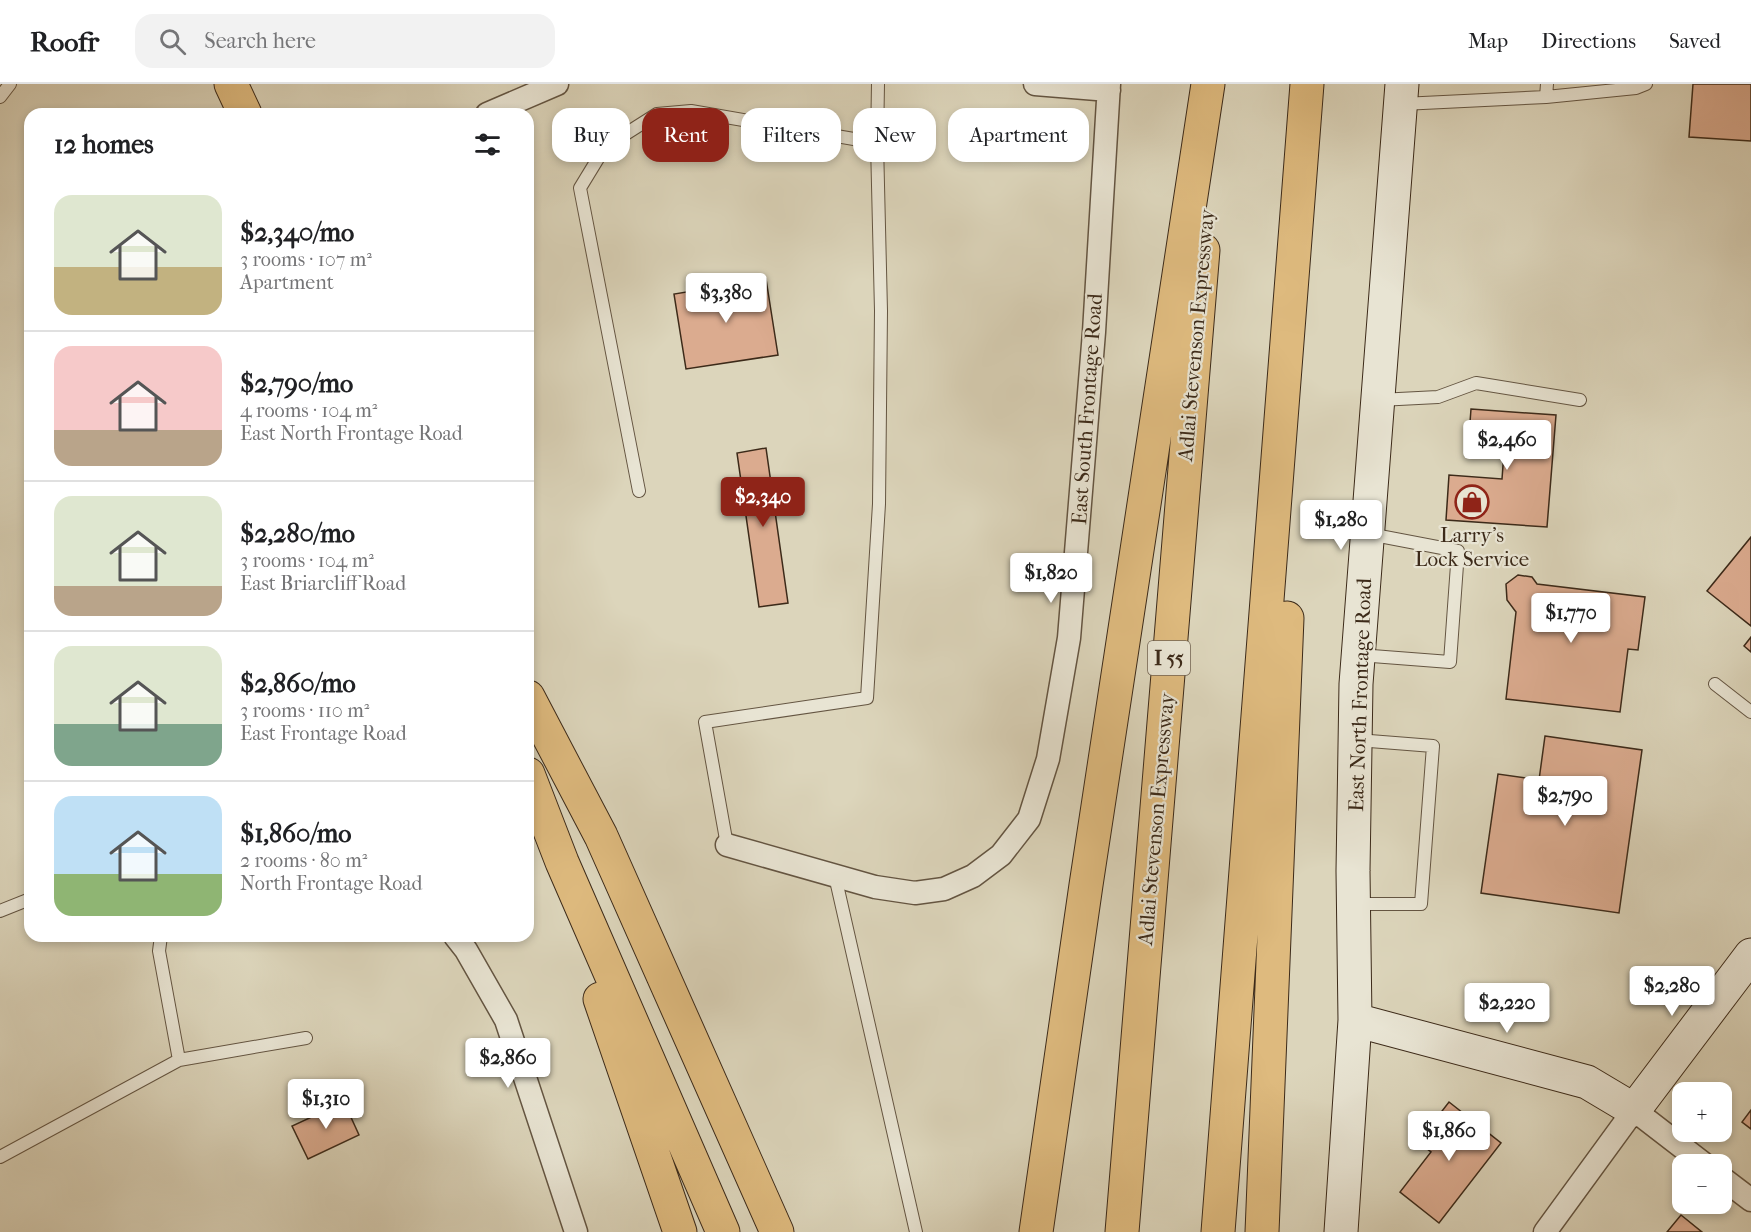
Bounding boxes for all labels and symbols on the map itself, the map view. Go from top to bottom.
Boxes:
street label: Adlai Stevenson Expressway [1173,207,1219,463]
pin: $3,380 [677,273,775,324]
street label: East South Frontage Road [1067,292,1107,525]
pin: $2,460 [1458,420,1556,471]
pin: $2,340 [714,477,812,528]
shop icon: Larry’s Lock Service [1454,484,1490,520]
pin: $1,280 [1292,500,1390,551]
place label: Larry’s Lock Service [1415,523,1529,571]
pin: $1,820 [1002,553,1100,604]
street label: East North Frontage Road [1344,577,1376,812]
pin: $1,770 [1522,593,1620,644]
road number: I 55 [1148,641,1190,675]
street label: Adlai Stevenson Expressway [1133,691,1179,947]
pin: $2,790 [1516,776,1614,827]
pin: $2,280 [1623,966,1721,1017]
pin: $2,220 [1458,983,1556,1034]
pin: $2,860 [459,1038,557,1089]
pin: $1,310 [277,1079,375,1130]
pin: $1,860 [1400,1111,1498,1162]

